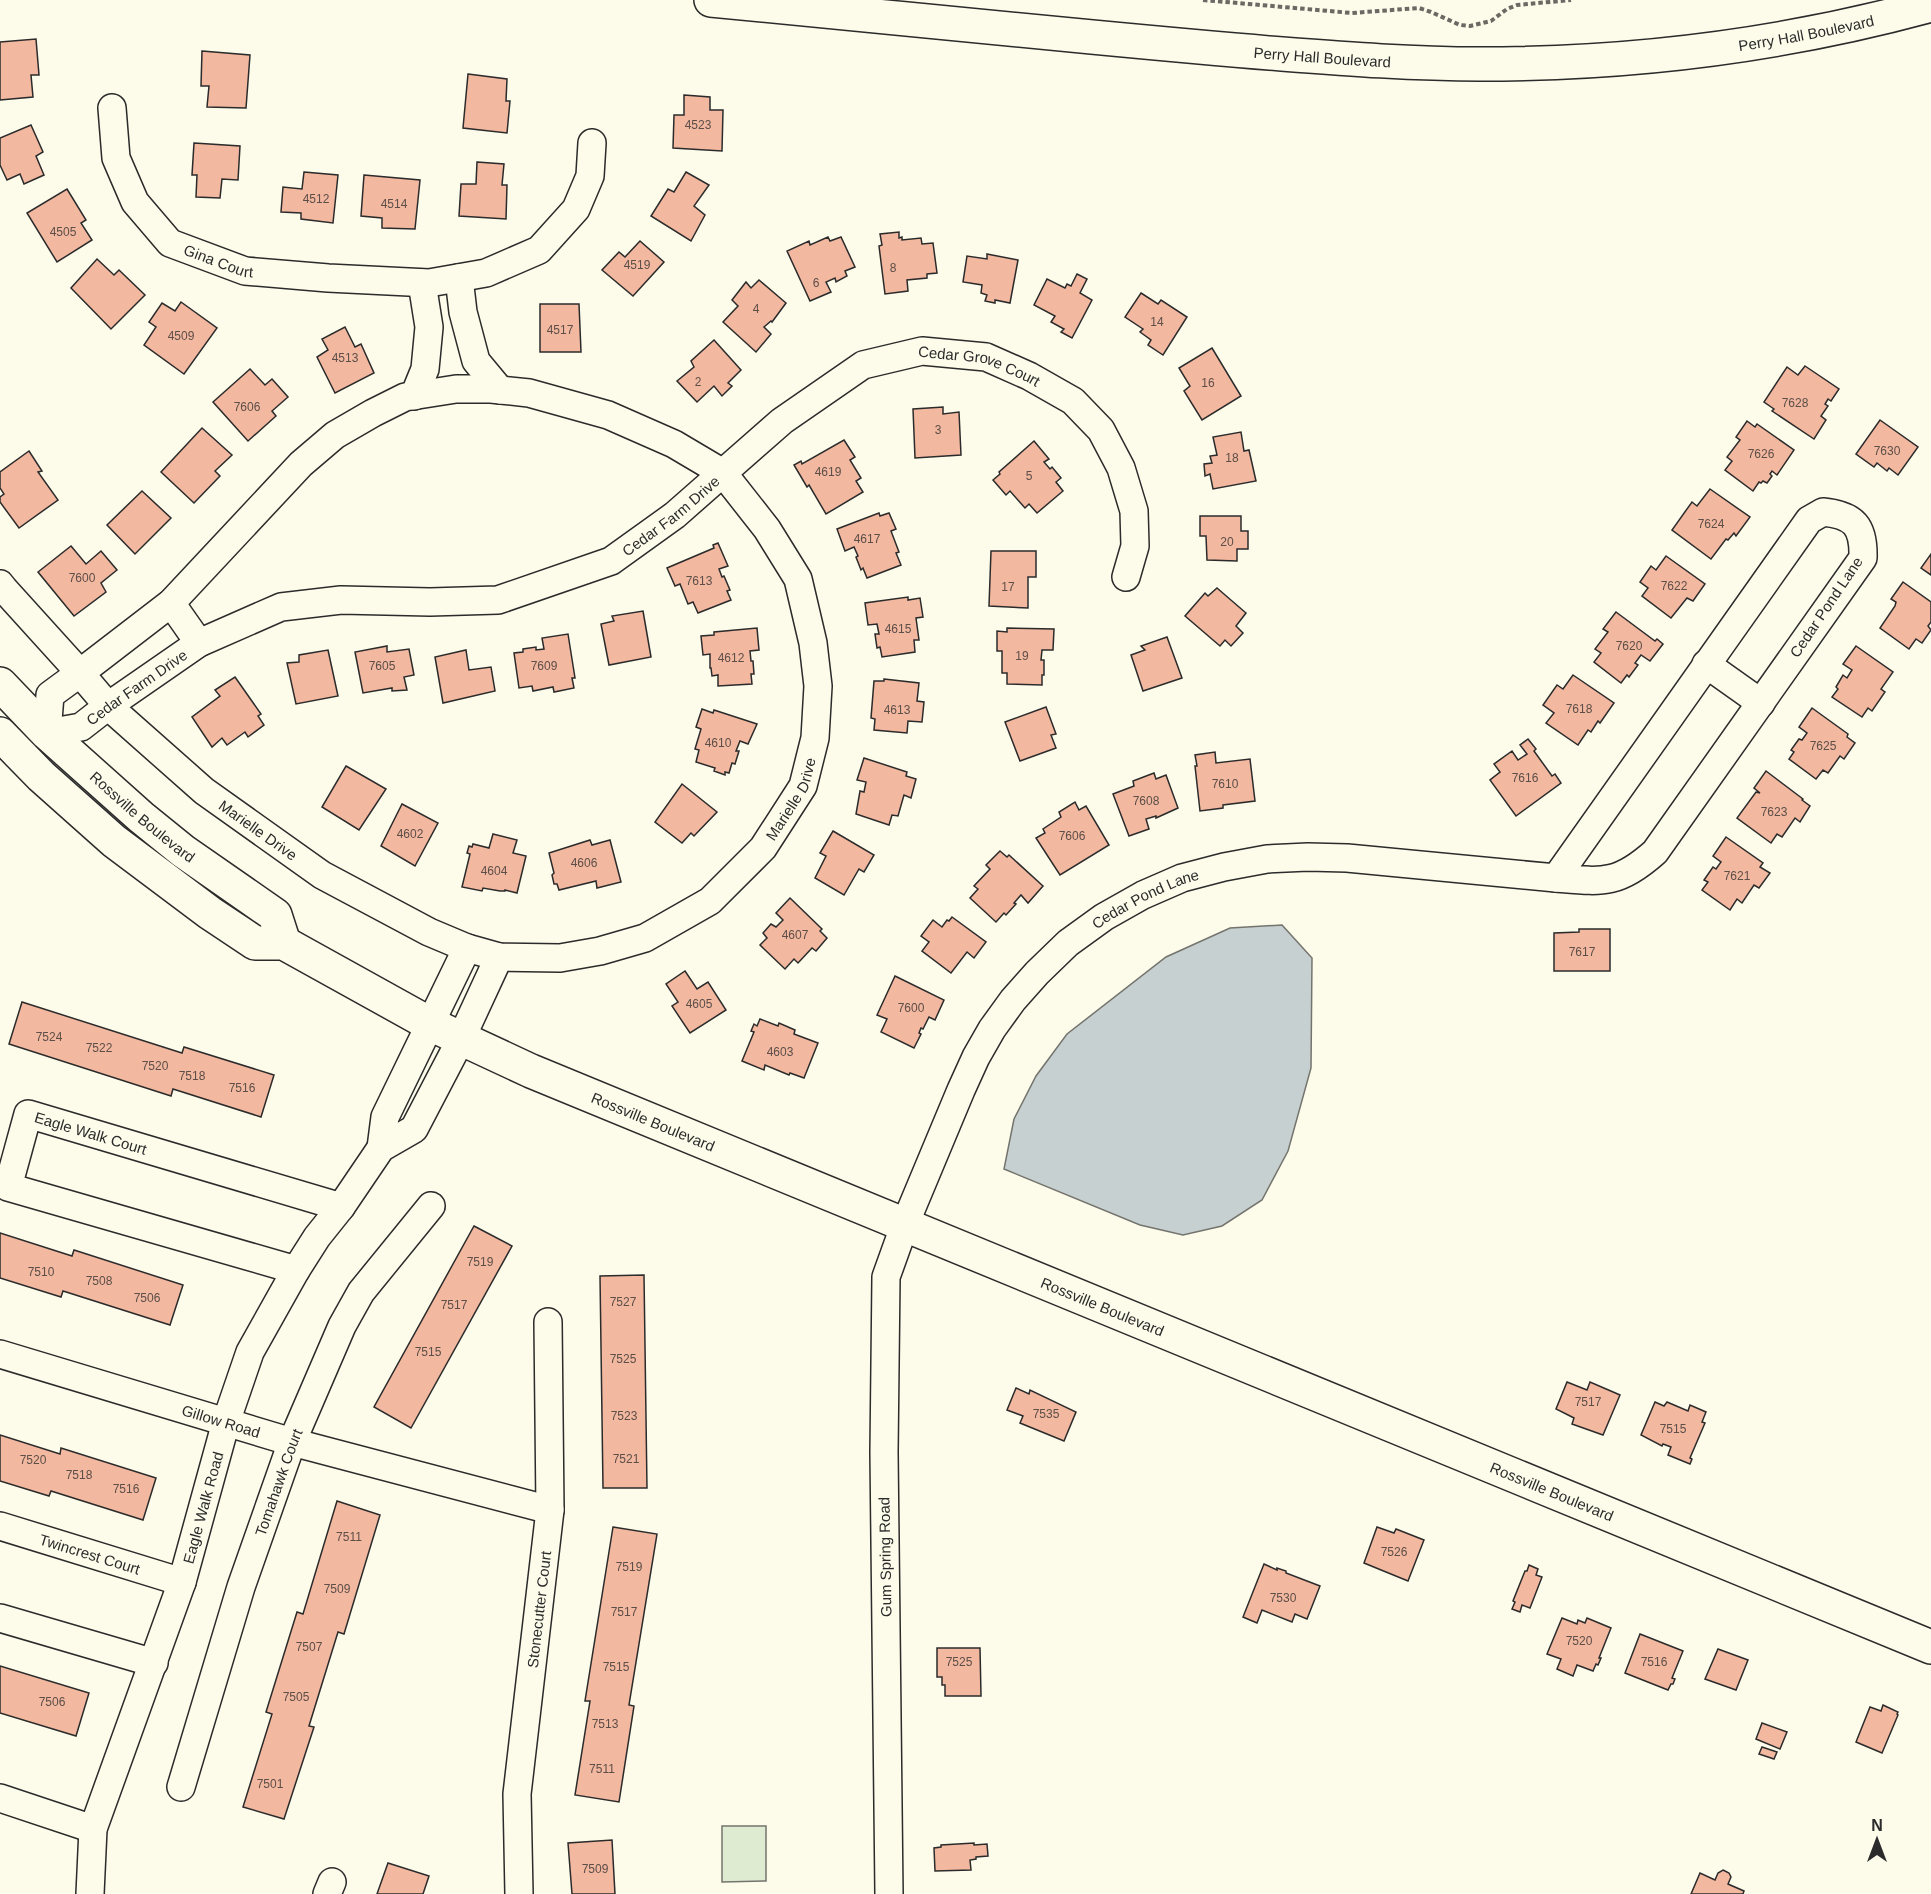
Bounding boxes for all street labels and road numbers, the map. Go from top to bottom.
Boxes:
street label: Perry Hall Boulevard [1737,11,1876,54]
street label: Perry Hall Boulevard [1253,43,1391,70]
street label: Gina Court [182,241,255,280]
street label: Cedar Grove Court [917,342,1044,390]
street label: Cedar Farm Drive [619,472,723,559]
street label: Cedar Pond Lane [1786,554,1866,660]
street label: Cedar Farm Drive [83,646,190,728]
street label: Marielle Drive [762,756,818,843]
street label: Rossville Boulevard [87,767,198,865]
street label: Marielle Drive [216,796,301,863]
street label: Cedar Pond Lane [1088,865,1201,932]
street label: Rossville Boulevard [589,1088,717,1154]
street label: Eagle Walk Court [33,1108,150,1158]
street label: Rossville Boulevard [1038,1273,1167,1339]
street label: Gillow Road [180,1401,262,1440]
street label: Tomahawk Court [251,1425,306,1538]
street label: Eagle Walk Road [179,1449,226,1565]
street label: Rossville Boulevard [1488,1458,1616,1524]
street label: Gum Spring Road [875,1497,895,1617]
street label: Twincrest Court [38,1530,143,1577]
street label: Stonecutter Court [523,1549,554,1669]

